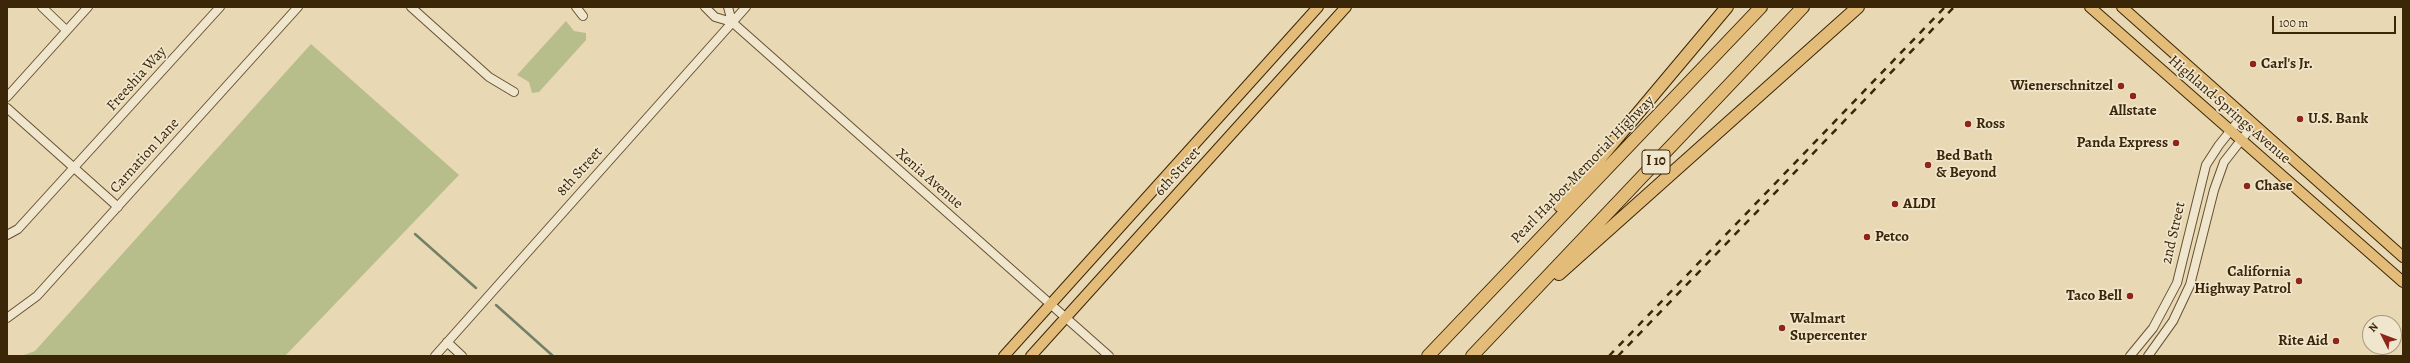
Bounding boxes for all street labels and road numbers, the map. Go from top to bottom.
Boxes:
street label: Freeshia Way [103,43,171,115]
street label: Highland Springs Avenue [2164,52,2294,168]
street label: Pearl Harbor Memorial Highway [1508,92,1658,248]
street label: Carnation Lane [107,115,183,197]
street label: 8th Street [553,144,607,200]
street label: 6th Street [1151,144,1205,200]
street label: Xenia Avenue [892,145,966,213]
road number: I 10 [1642,150,1670,174]
street label: 2nd Street [2158,200,2190,266]

